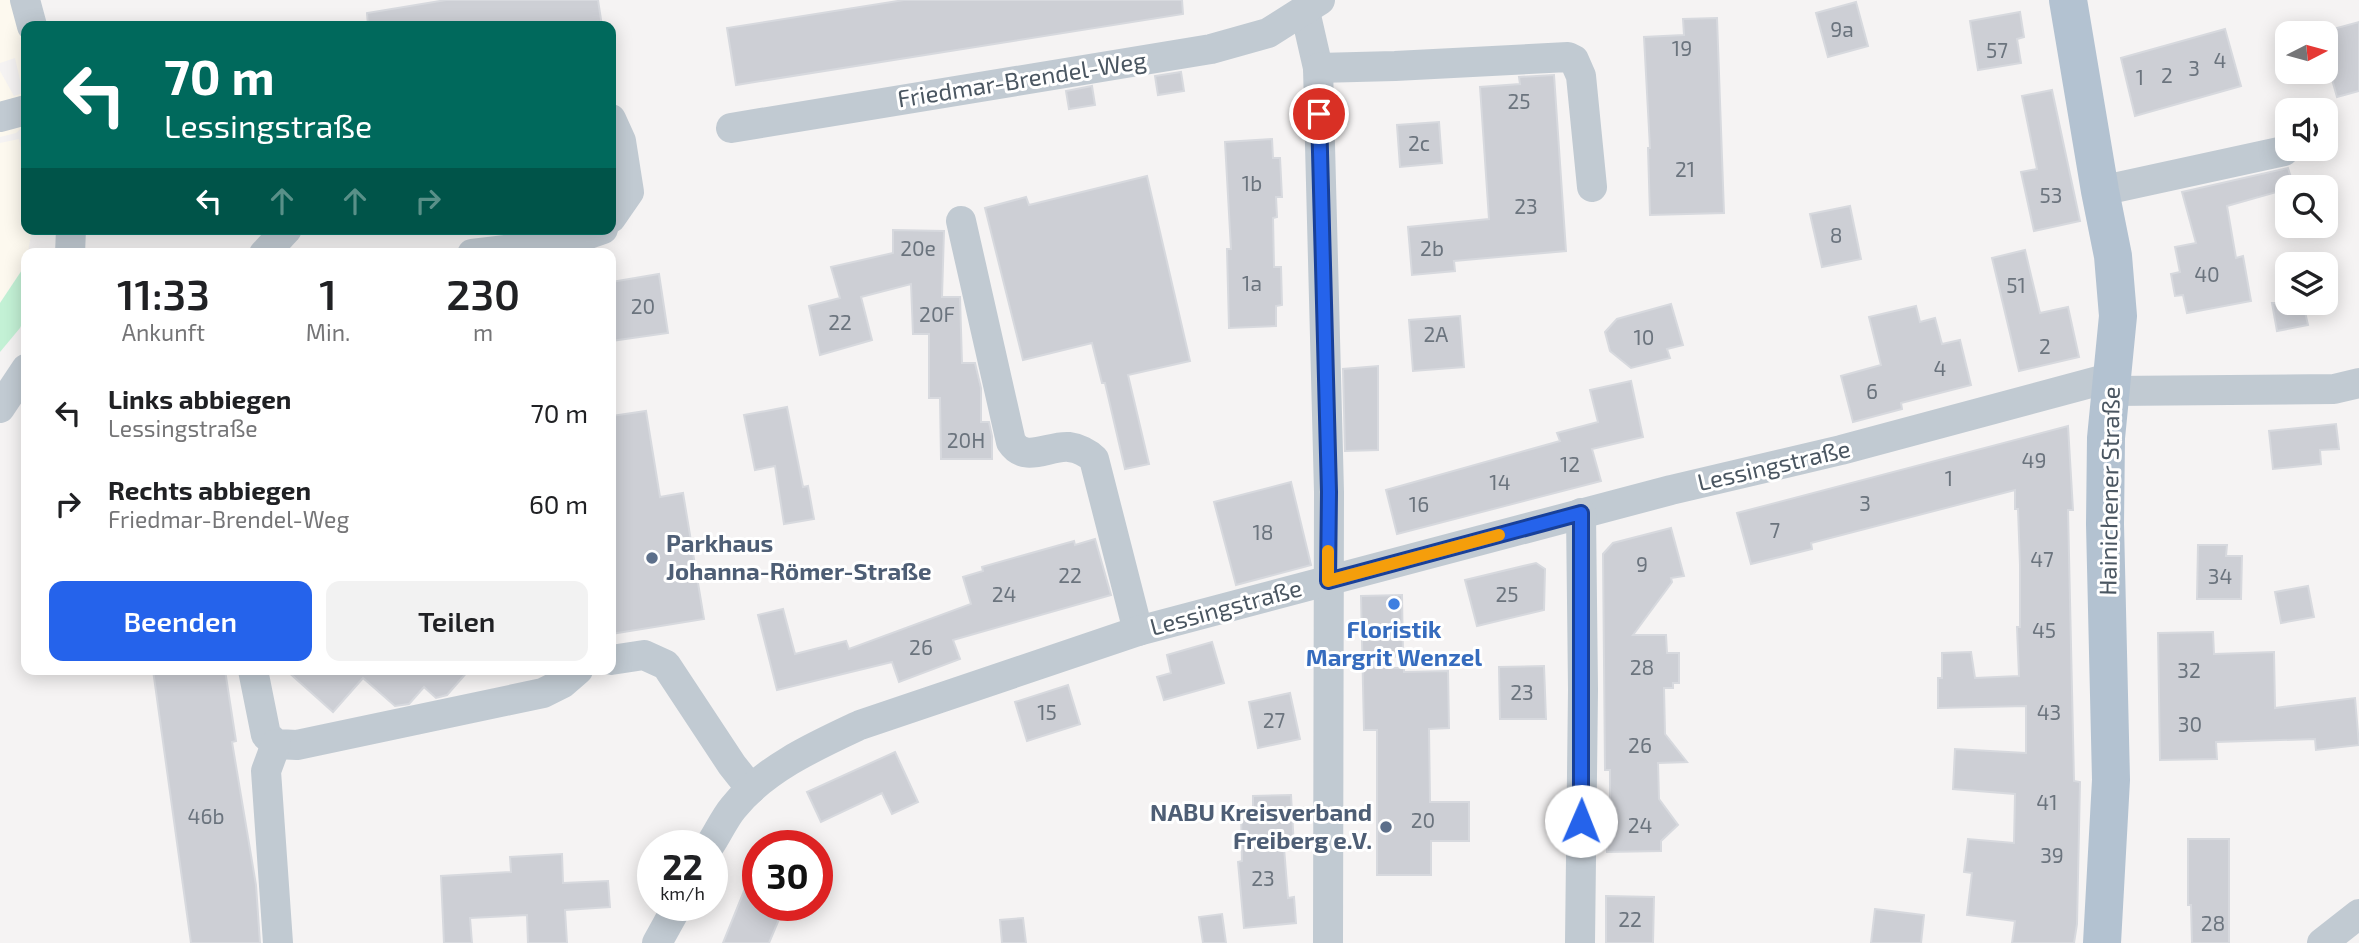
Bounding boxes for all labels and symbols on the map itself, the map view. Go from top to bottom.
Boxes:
house number: 9a [1830,16,1854,41]
north arrow [2275,21,2338,84]
house number: 19 [1672,35,1692,60]
house number: 57 [1986,37,2008,62]
street label: Friedmar-Brendel-Weg [895,45,1148,113]
house number: 4 [2214,47,2226,72]
house number: 3 [2188,55,2200,80]
house number: 2 [2161,62,2173,87]
house number: 1 [2136,64,2144,89]
pin [1289,84,1349,144]
house number: 25 [1507,88,1531,113]
house number: 2c [1408,130,1430,155]
house number: 21 [1675,156,1695,181]
house number: 1b [1242,170,1262,195]
house number: 53 [2040,182,2062,207]
house number: 23 [1514,193,1538,218]
house number: 8 [1830,222,1842,247]
house number: 20e [900,235,936,260]
house number: 2b [1420,235,1444,260]
house number: 40 [2194,261,2220,286]
house number: 1a [1242,270,1262,295]
house number: 51 [2006,272,2026,297]
house number: 20 [631,293,655,318]
house number: 20F [919,301,955,326]
house number: 22 [828,309,852,334]
house number: 2A [1424,321,1448,346]
house number: 10 [1633,324,1655,349]
house number: 2 [2039,333,2051,358]
house number: 4 [1934,355,1946,380]
house number: 6 [1866,378,1878,403]
street label: Hainichener Straße [2092,386,2125,596]
house number: 20H [947,427,985,452]
street label: Lessingstraße [1694,433,1853,496]
house number: 49 [2022,447,2046,472]
house number: 12 [1560,451,1580,476]
house number: 1 [1945,465,1953,490]
house number: 14 [1489,469,1511,494]
house number: 3 [1859,490,1871,515]
house number: 16 [1409,491,1429,516]
house number: 7 [1770,517,1781,542]
house number: 18 [1252,519,1274,544]
place label: Parkhaus Johanna-Römer-Straße [666,528,932,585]
house number: 47 [2030,546,2054,571]
marker: Parkhaus Johanna-Römer-Straße [644,550,660,566]
house number: 9 [1636,551,1648,576]
house number: 22 [1058,562,1082,587]
house number: 34 [2208,563,2232,588]
street label: Lessingstraße [1146,572,1305,641]
house number: 24 [992,581,1016,606]
house number: 25 [1495,581,1519,606]
marker: Floristik Margrit Wenzel [1386,596,1402,612]
place label: Floristik Margrit Wenzel [1306,614,1482,671]
house number: 45 [2032,617,2056,642]
house number: 26 [909,634,933,659]
house number: 28 [1630,654,1654,679]
house number: 32 [2177,657,2201,682]
house number: 23 [1510,679,1534,704]
house number: 15 [1037,699,1057,724]
house number: 43 [2037,699,2061,724]
house number: 27 [1263,707,1286,732]
house number: 30 [2178,711,2202,736]
house number: 26 [1628,732,1652,757]
position arrow [1544,784,1618,858]
house number: 41 [2036,789,2058,814]
place label: NABU Kreisverband Freiberg e.V. [1150,797,1372,854]
house number: 46b [188,803,224,828]
house number: 20 [1411,807,1435,832]
house number: 24 [1628,812,1652,837]
marker: NABU Kreisverband Freiberg e.V. [1378,819,1394,835]
speed limit sign: 30 [742,830,833,921]
house number: 39 [2040,842,2064,867]
house number: 23 [1251,865,1275,890]
house number: 22 [1618,906,1642,931]
house number: 28 [2201,910,2225,935]

